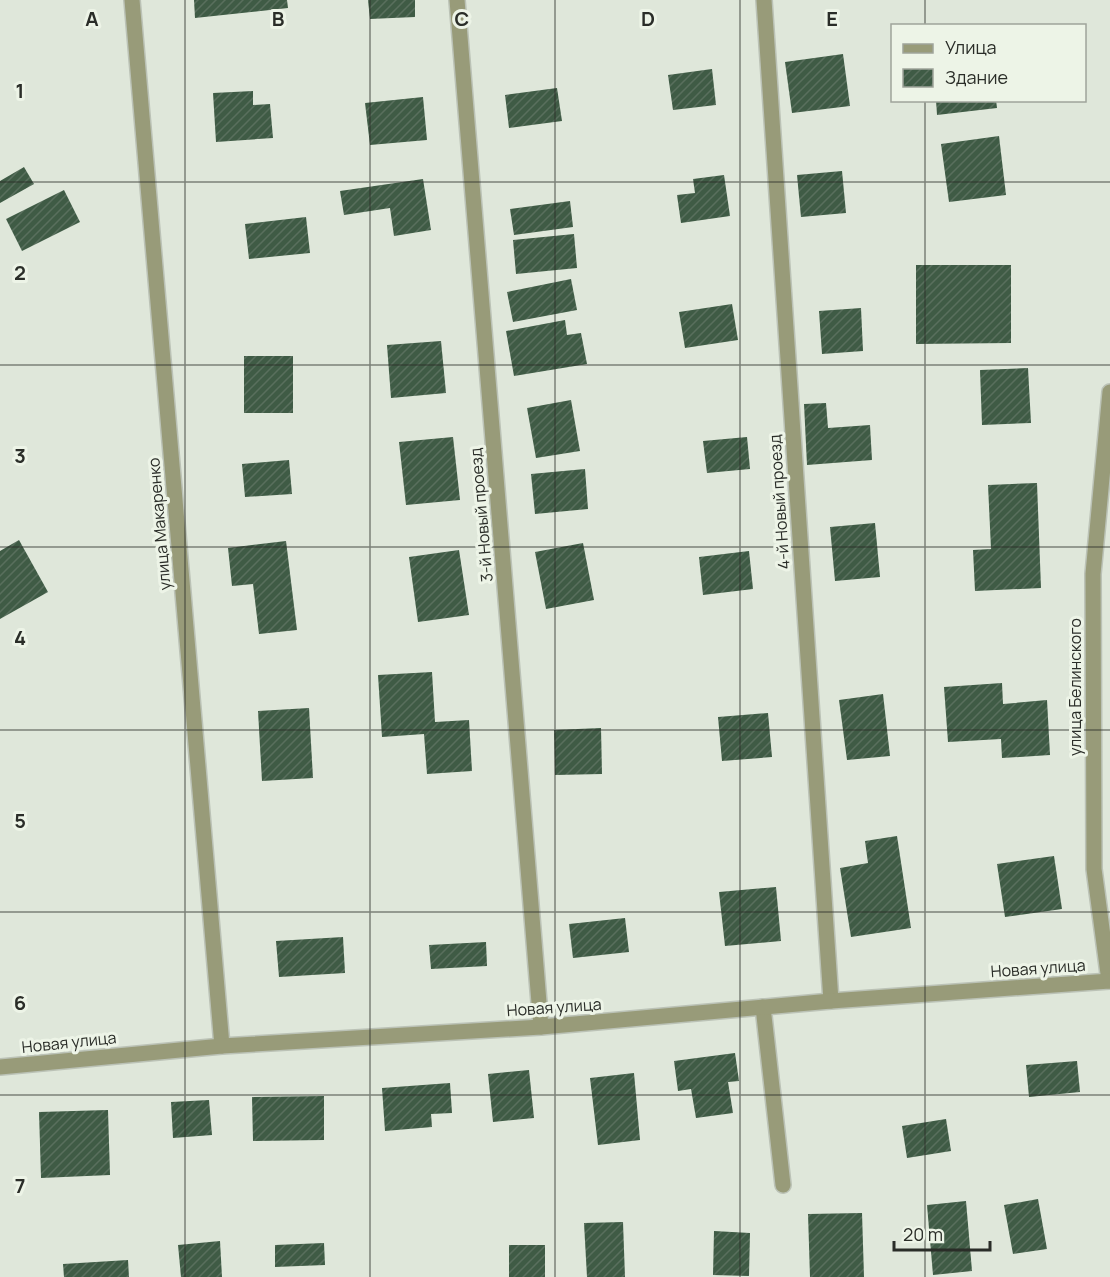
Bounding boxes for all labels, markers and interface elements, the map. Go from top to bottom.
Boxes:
text: A [85,5,99,32]
text: B [272,5,285,32]
text: C [455,5,469,32]
text: D [641,5,655,32]
text: E [826,5,838,32]
legend [891,24,1086,102]
text: Улица [945,35,997,59]
text: Здание [945,65,1008,89]
text: 1 [16,77,24,104]
text: 2 [14,259,26,286]
street label: 4-й Новый проезд [763,433,795,570]
text: 3 [14,442,26,469]
street label: 3-й Новый проезд [464,447,498,583]
street label: улица Макаренко [142,457,176,591]
street label: улица Белинского [1064,618,1086,756]
text: 4 [14,624,26,651]
text: 5 [14,807,26,834]
street label: Новая улица [990,954,1086,982]
text: 6 [14,989,26,1016]
street label: Новая улица [506,993,602,1021]
street label: Новая улица [21,1026,117,1058]
text: 7 [15,1172,25,1199]
scale bar [894,1214,990,1252]
text: 20 m [903,1222,943,1246]

